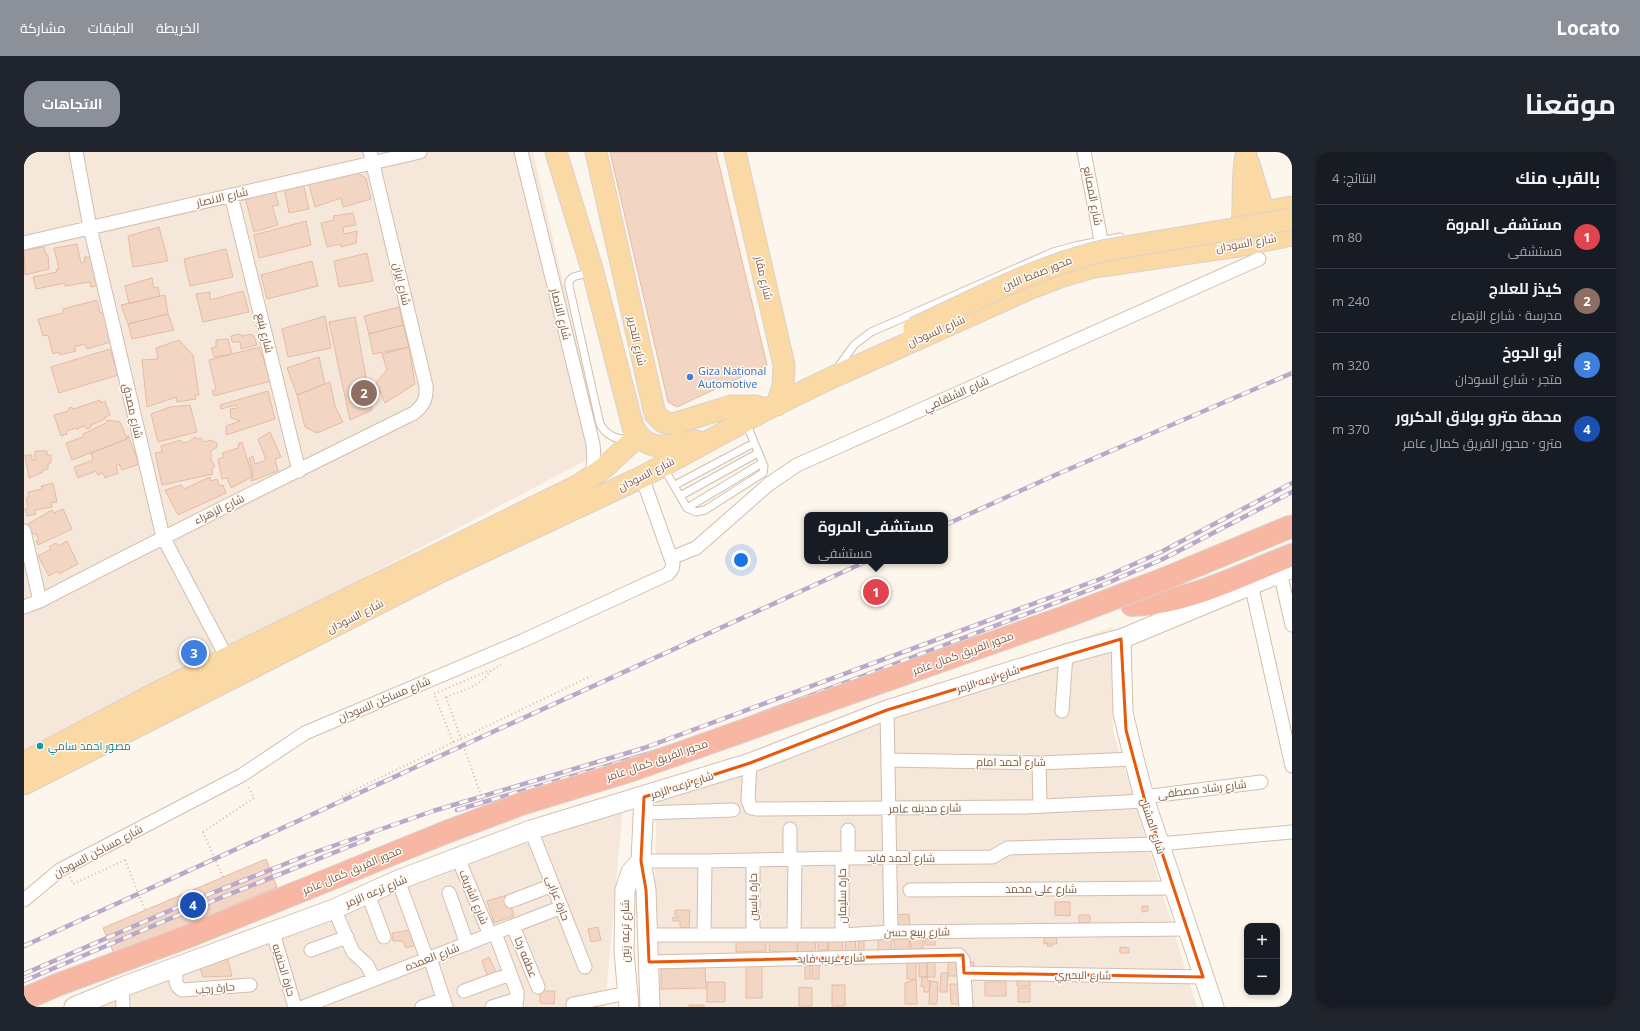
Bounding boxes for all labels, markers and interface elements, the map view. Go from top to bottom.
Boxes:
text: Locato [1556,15,1620,41]
text: مشاركة [20,18,66,37]
text: الطبقات [88,18,134,37]
text: الخريطة [156,18,200,37]
button: الاتجاهات [24,81,120,127]
text: موقعنا [1525,84,1616,122]
street label: شارع المصانع [1079,165,1107,227]
text: بالقرب منك [1515,166,1600,189]
text: النتائج: 4 [1332,169,1376,187]
street label: شارع الانصار [194,183,249,211]
text: مستشفى المروة [1446,214,1562,234]
text: 80 m [1332,228,1362,246]
text: 1 [1583,228,1591,246]
street label: شارع السودان [1214,230,1278,256]
text: مستشفى [1508,242,1562,260]
street label: محور صفط اللبن [1000,252,1074,293]
street label: شارع مقار [751,254,777,301]
street label: شارع ايران [389,261,415,307]
text: كيذز للعلاج [1489,278,1562,298]
street label: شارع الانصار [547,286,575,341]
text: 240 m [1332,292,1370,310]
text: 2 [1583,292,1591,310]
text: مدرسة · شارع الزهراء [1450,306,1562,324]
street label: شارع ينبع [252,311,278,355]
street label: شارع السودان [905,311,967,351]
street label: شارع التحرير [624,314,650,367]
text: أبو الجوخ [1502,342,1562,362]
text: 320 m [1332,356,1370,374]
text: 3 [1583,356,1591,374]
place label: Giza National Automotive [698,363,766,391]
text: متجر · شارع السودان [1455,370,1562,388]
marker: Giza National Automotive [685,372,695,382]
street label: شارع الشلقامي [921,372,992,416]
pin: 2 [351,378,377,408]
street label: شارع مصدق [119,382,147,440]
text: محطة مترو بولاق الدكرور [1396,406,1562,426]
text: 370 m [1332,420,1370,438]
text: 4 [1583,420,1591,438]
text: مترو · محور الفريق كمال عامر [1403,434,1562,452]
street label: شارع السودان [615,453,677,495]
street label: شارع الزهراء [191,490,247,528]
popup [804,512,948,564]
text: مستشفى المروة [818,516,934,536]
text: مستشفى [818,544,872,562]
your location [731,550,751,570]
pin: 1 [863,577,889,607]
street label: شارع السودان [324,595,386,637]
street label: محور الفريق كمال عامر [909,627,1015,678]
pin: 3 [181,638,207,668]
street label: شارع ترعه الزمر [953,661,1022,697]
street label: شارع مساكن السودان [335,672,433,726]
street label: محور الفريق كمال عامر [603,735,710,784]
place label: مصور احمد سامي [48,738,131,755]
marker: مصور احمد سامي [35,741,45,751]
street label: شارع أحمد امام [976,754,1046,770]
street label: شارع ترعه الزمر [647,767,716,803]
street label: شارع رشاد مصطفى [1157,776,1247,802]
street label: شارع المشتل [1136,796,1170,856]
street label: شارع مدينه عامر [888,799,961,817]
street label: شارع مساكن السودان [51,821,145,881]
street label: محور الفريق كمال عامر [299,842,404,898]
street label: شارع أحمد فايد [867,850,935,866]
street label: شارع الشريف [455,867,493,927]
street label: حارة سليمان [834,868,849,924]
street label: شارع ترعه الزمر [342,871,409,912]
street label: حارة عرابى [543,873,574,922]
street label: حارة ياسين [745,873,760,921]
street label: شارع على محمد [1005,881,1077,897]
pin: 4 [180,890,206,920]
street label: شارع ترعه زنين [617,900,633,962]
street label: شارع ربيع حسن [884,923,950,941]
map controls [1244,923,1280,995]
button: + [1244,923,1280,959]
street label: عطفه رخا [511,934,542,980]
street label: شارع العمده [403,939,461,975]
street label: حارة الحنفيه [269,942,300,998]
street label: شارع غريب فايد [797,949,865,967]
button: − [1244,959,1280,995]
street label: شارع البحيري [1055,967,1111,984]
street label: حارة رجب [195,978,235,997]

